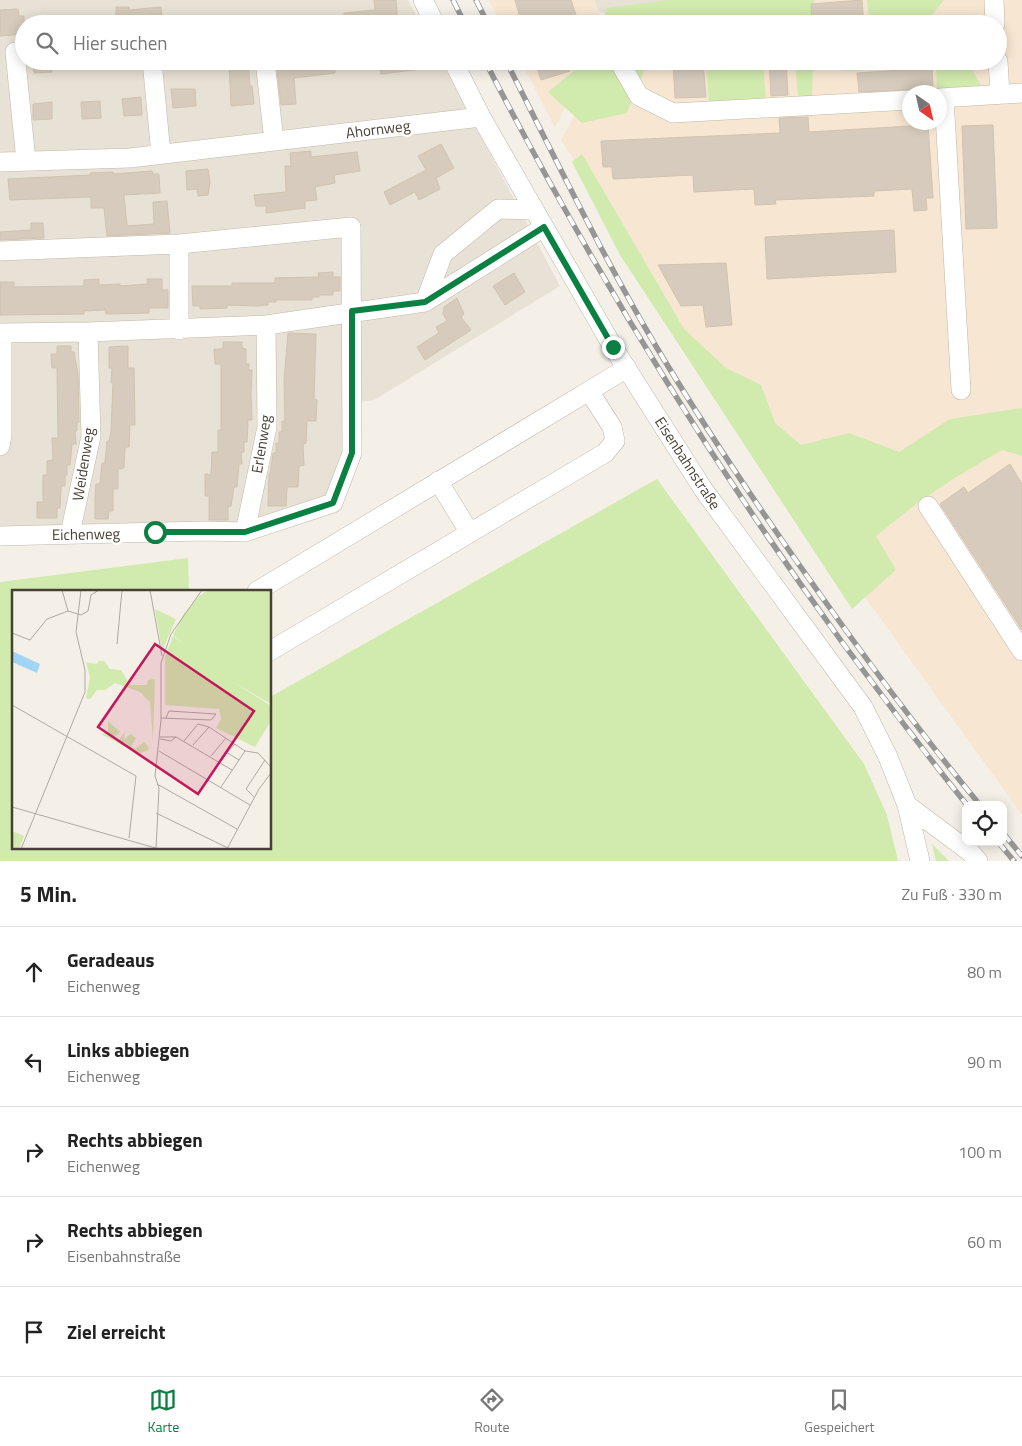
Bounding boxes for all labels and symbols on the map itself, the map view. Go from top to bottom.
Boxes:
north arrow [902,85,947,130]
street label: Ahornweg [344,114,412,144]
route end [602,336,625,359]
street label: Eisenbahnstraße [649,412,727,514]
street label: Erlenweg [245,413,277,475]
street label: Weidenweg [66,425,100,502]
route start [144,521,167,544]
street label: Eichenweg [52,522,121,546]
inset map [12,590,271,848]

